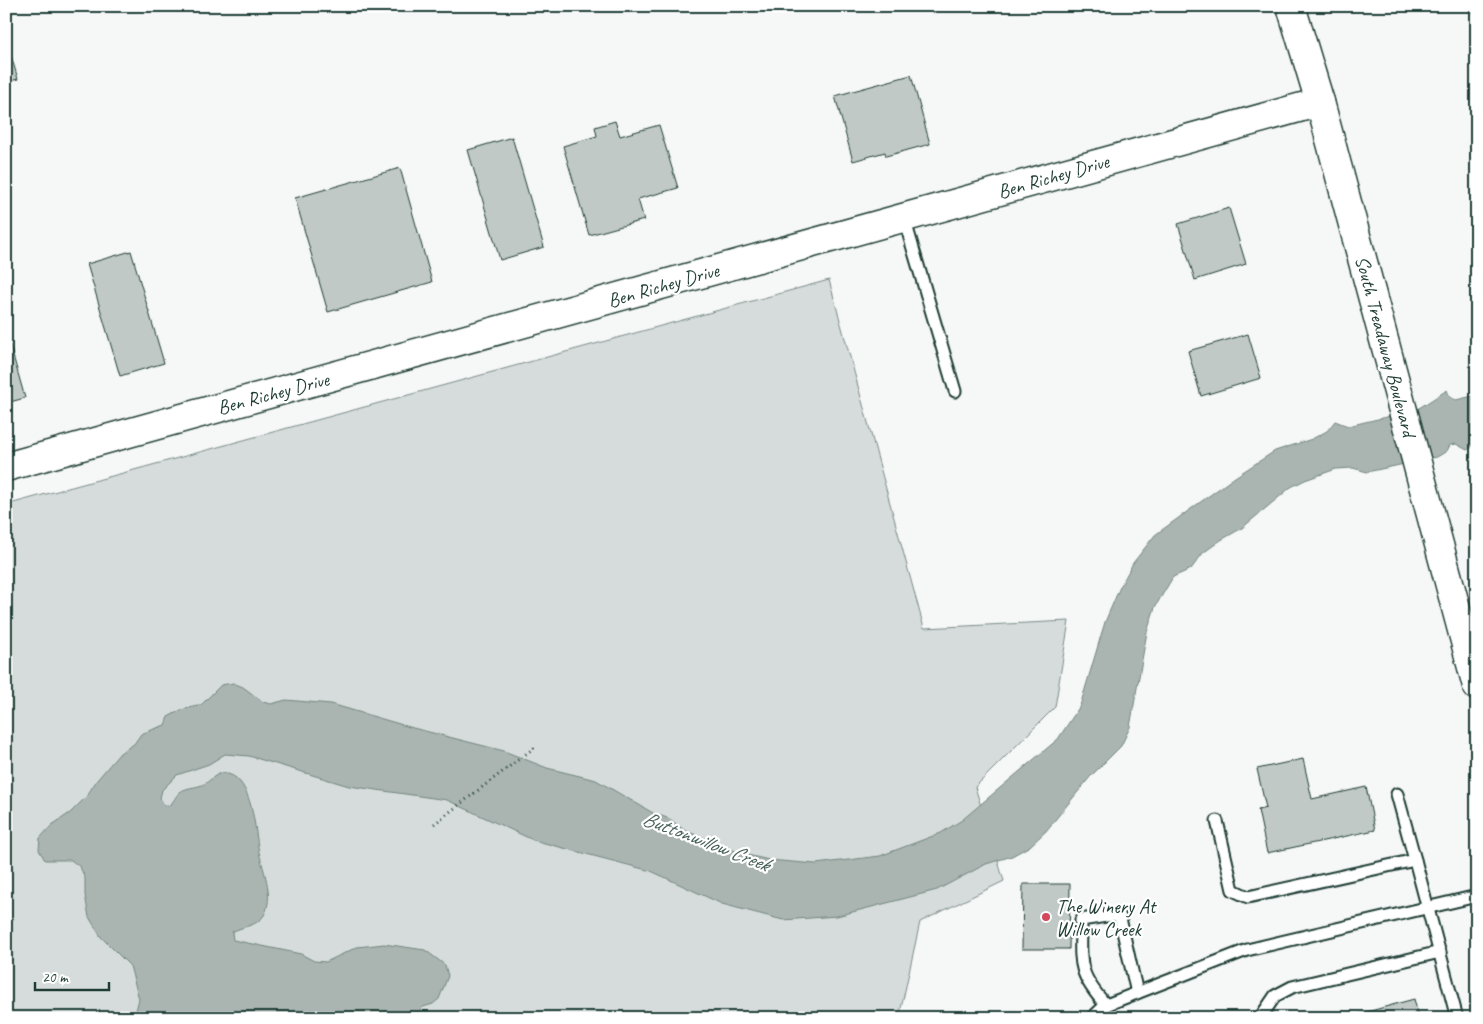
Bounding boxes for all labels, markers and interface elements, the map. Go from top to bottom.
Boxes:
street label: Ben Richey Drive [995,148,1113,204]
street label: South Treadaway Boulevard [1349,253,1422,442]
street label: Ben Richey Drive [605,257,723,313]
street label: Ben Richey Drive [215,366,333,420]
water label: Buttonwillow Creek [639,805,777,879]
place label: The Winery At Willow Creek [1056,894,1158,942]
marker: The Winery At Willow Creek [1040,911,1052,923]
scale bar [35,959,109,991]
text: 20 m [42,968,69,987]

